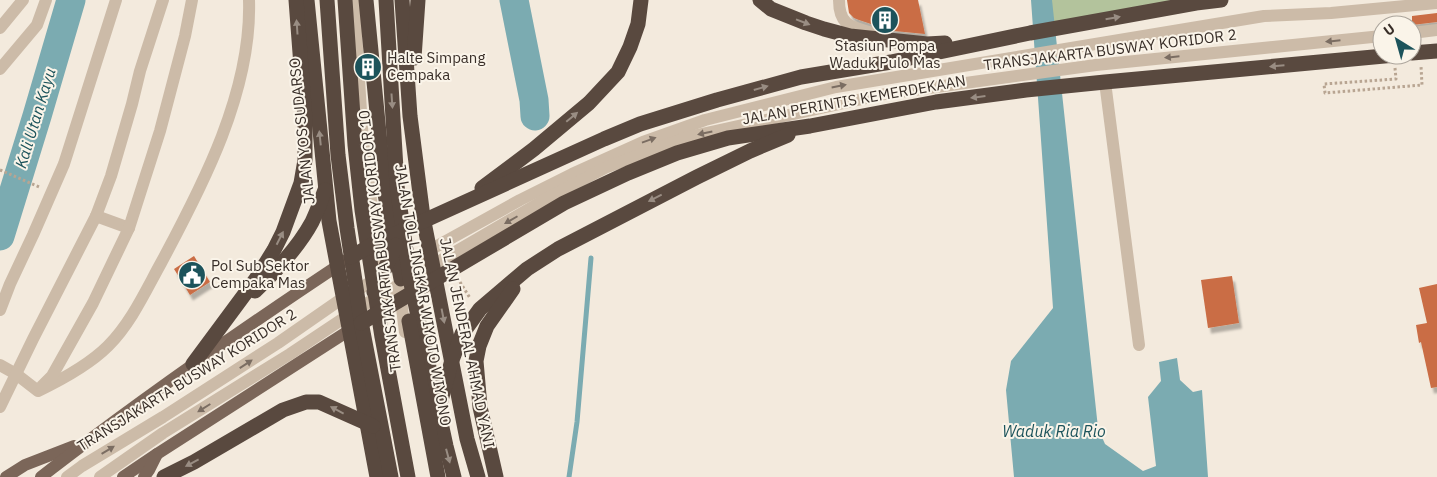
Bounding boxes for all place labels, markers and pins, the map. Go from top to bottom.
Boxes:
building icon: Stasiun Pompa Waduk Pulo Mas [870,5,900,35]
place label: Stasiun Pompa Waduk Pulo Mas [829,36,941,72]
place label: Halte Simpang Cempaka [387,48,485,84]
building icon: Halte Simpang Cempaka [353,52,383,82]
place label: Pol Sub Sektor Cempaka Mas [211,256,310,292]
public building icon: Pol Sub Sektor Cempaka Mas [177,260,207,290]

